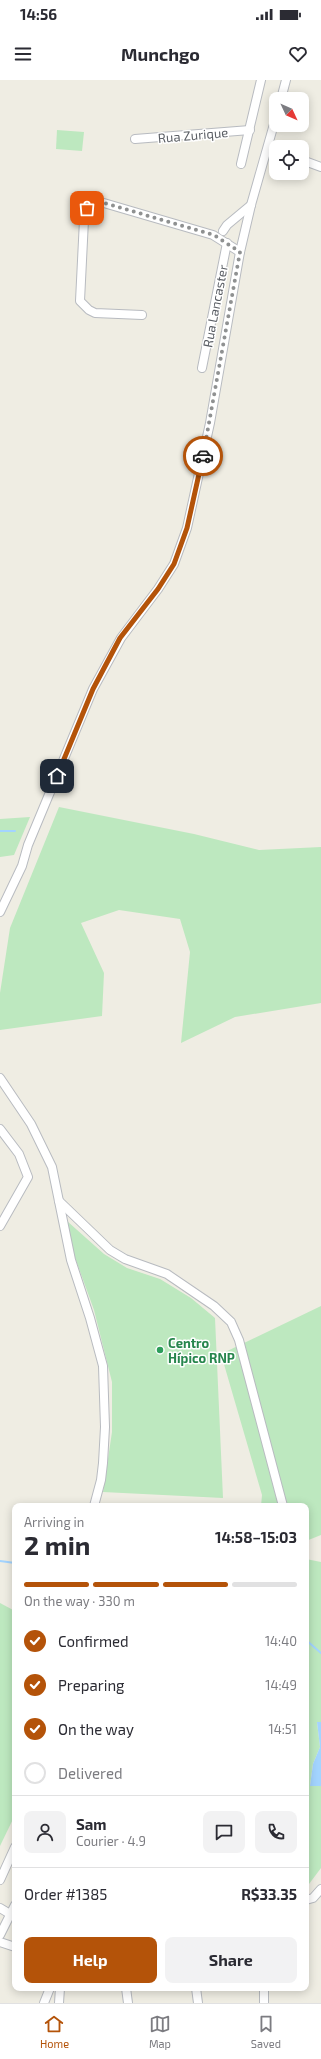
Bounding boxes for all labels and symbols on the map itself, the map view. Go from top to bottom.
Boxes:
north arrow [269,92,309,132]
street label: Rua Zurique [157,124,229,146]
pin [70,191,104,225]
street label: Rua Lancaster [199,263,231,349]
courier [183,436,223,476]
pin [40,759,74,793]
place label: Centro Hípico RNP [168,1335,235,1366]
marker: Centro Hípico RNP [155,1345,165,1355]

